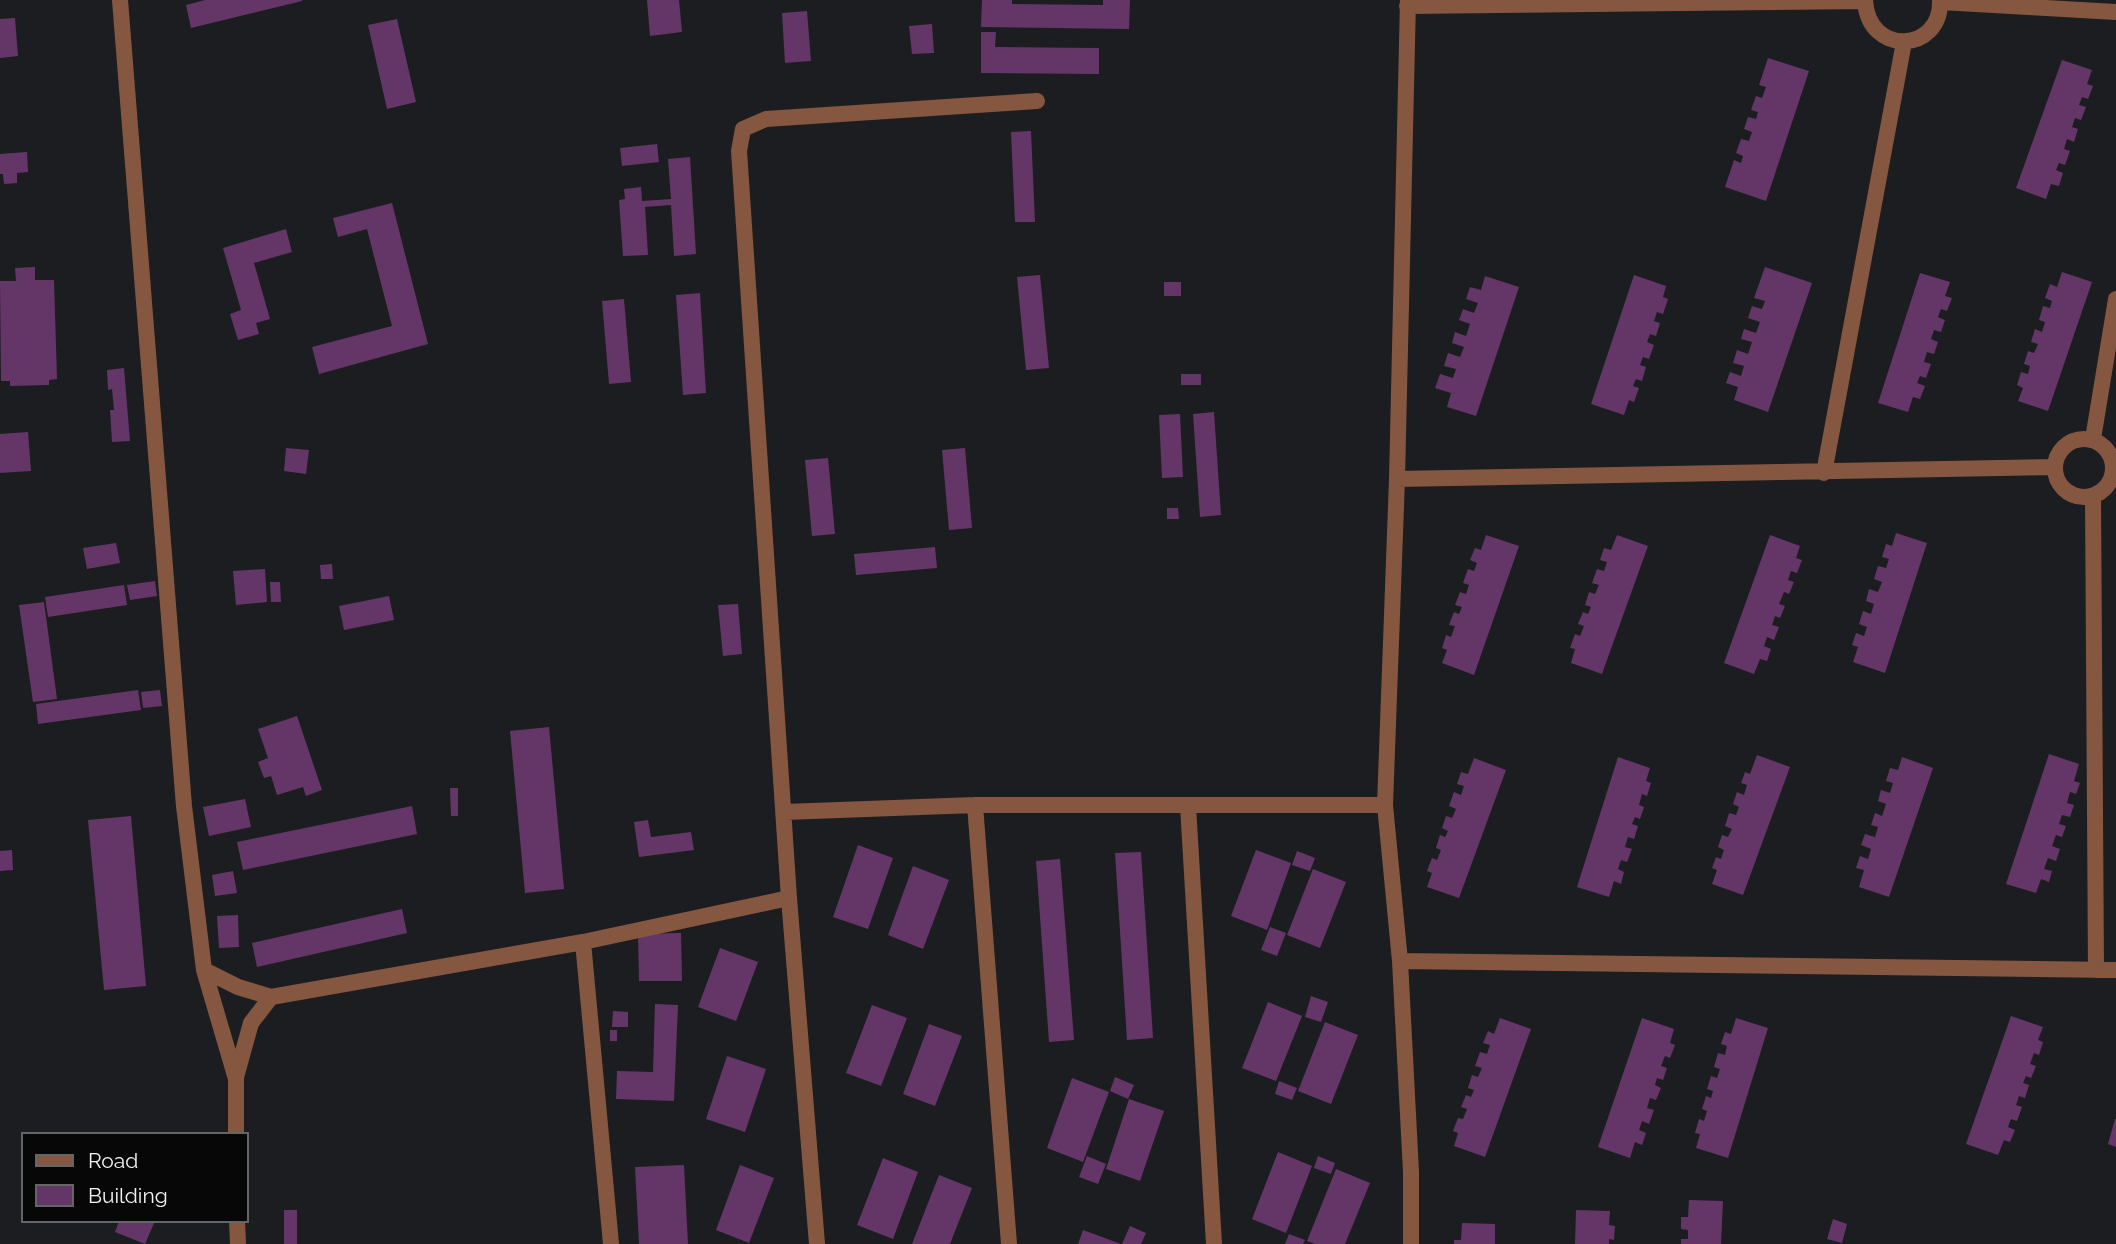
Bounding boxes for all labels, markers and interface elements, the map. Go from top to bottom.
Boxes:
legend [21,1132,248,1223]
text: Road [88,1148,138,1173]
text: Building [88,1183,168,1208]

